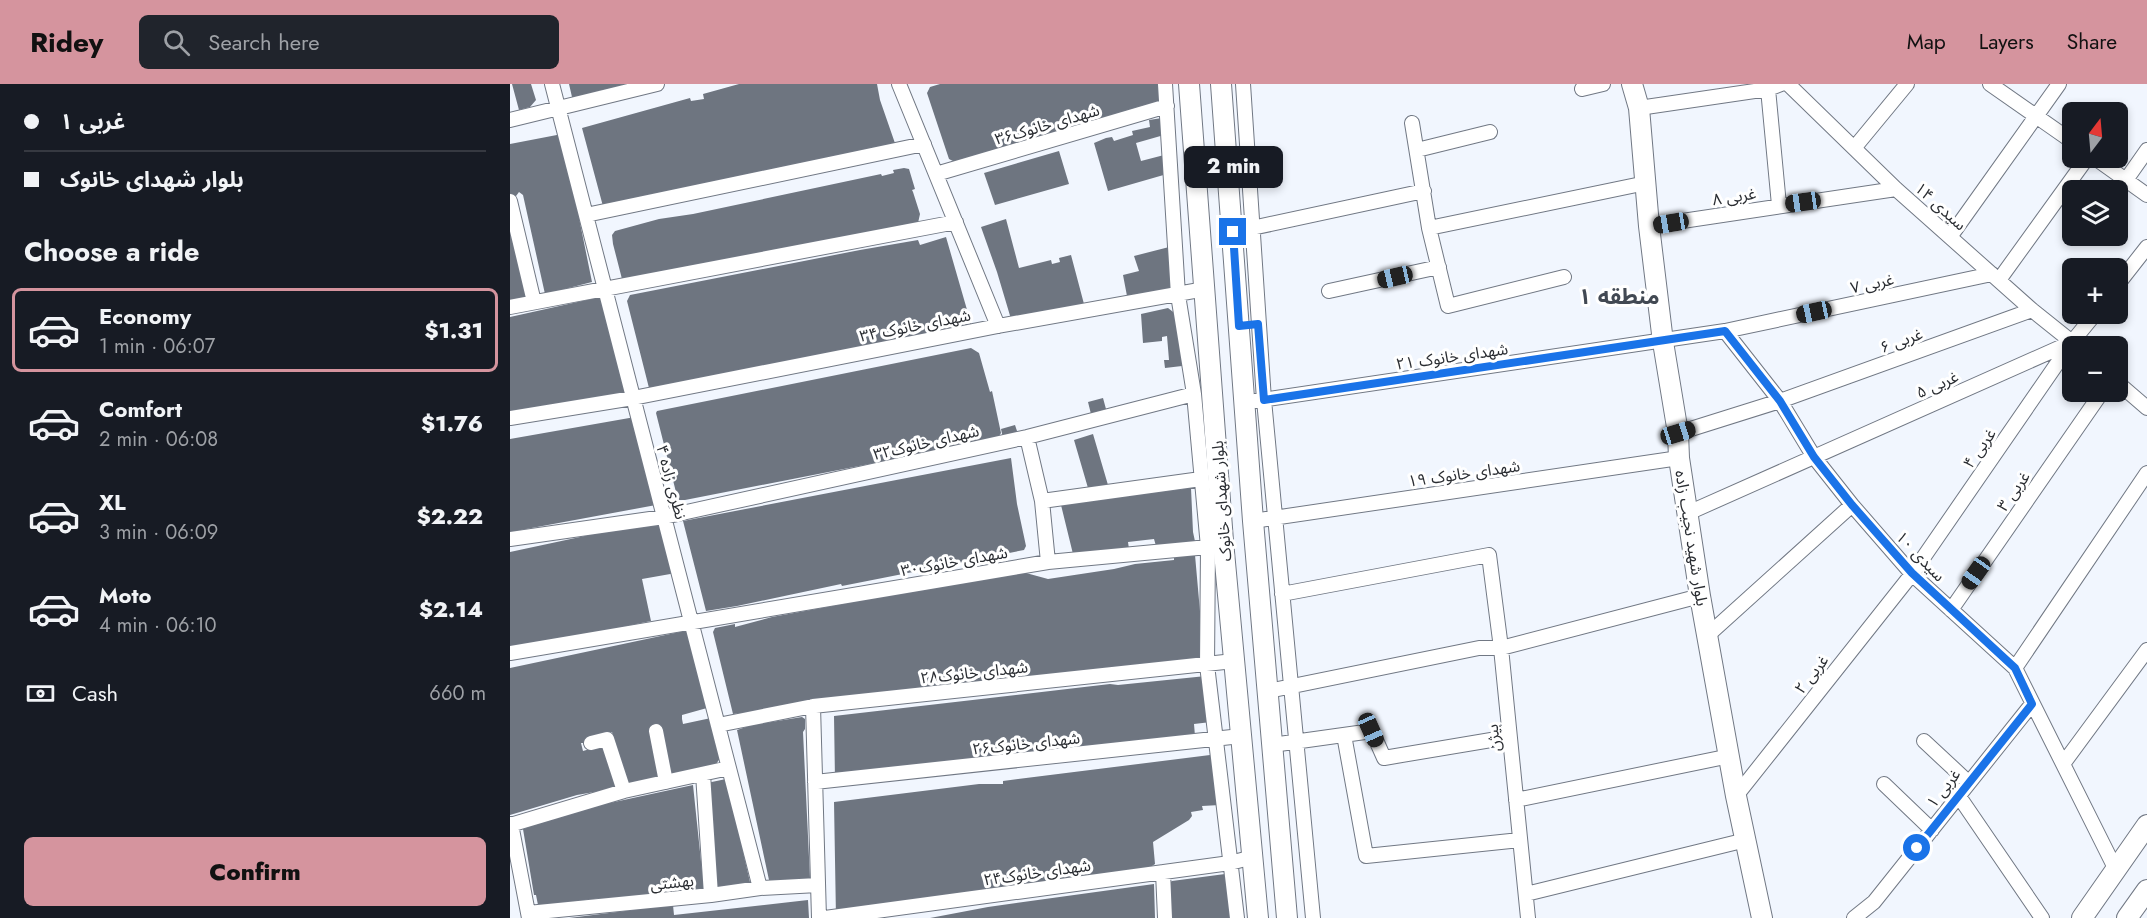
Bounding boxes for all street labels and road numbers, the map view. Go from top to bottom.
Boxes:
street label: شهدای خانوک۳۶ [992,99,1102,150]
street label: سیدی ۱۴ [1910,177,1972,236]
street label: غربی ۸ [1711,182,1758,211]
street label: غربی ۷ [1848,268,1896,299]
street label: ۳۴ شهدای خانوک [857,303,973,348]
street label: غربی ۶ [1877,322,1926,359]
street label: شهدای خانوک ۲۱ [1395,337,1510,376]
street label: غربی ۵ [1912,365,1962,404]
street label: شهدای خانوک۳۲ [871,419,981,466]
street label: غربی ۴ [1957,424,2001,473]
street label: بلوار شهدای خانوک [1206,440,1237,562]
street label: نظری زاده ۴ [651,442,693,522]
street label: شهدای خانوک ۱۹ [1407,454,1522,493]
street label: غربی ۳ [1991,467,2035,516]
street label: بلوار شهید نجیب زاده [1669,469,1714,608]
street label: سیدی ۱۰ [1891,526,1951,587]
street label: شهدای خانوک۳۰ [899,541,1009,582]
street label: غربی ۲ [1789,650,1834,699]
street label: شهدای خانوک۲۸ [919,655,1029,690]
street label: بیژن [1481,723,1506,753]
street label: شهدای خانوک۲۶ [971,726,1081,761]
street label: غربی ۱ [1921,764,1966,813]
street label: شهدای خانوک۲۴ [982,854,1092,891]
street label: بهشتی [649,869,695,896]

